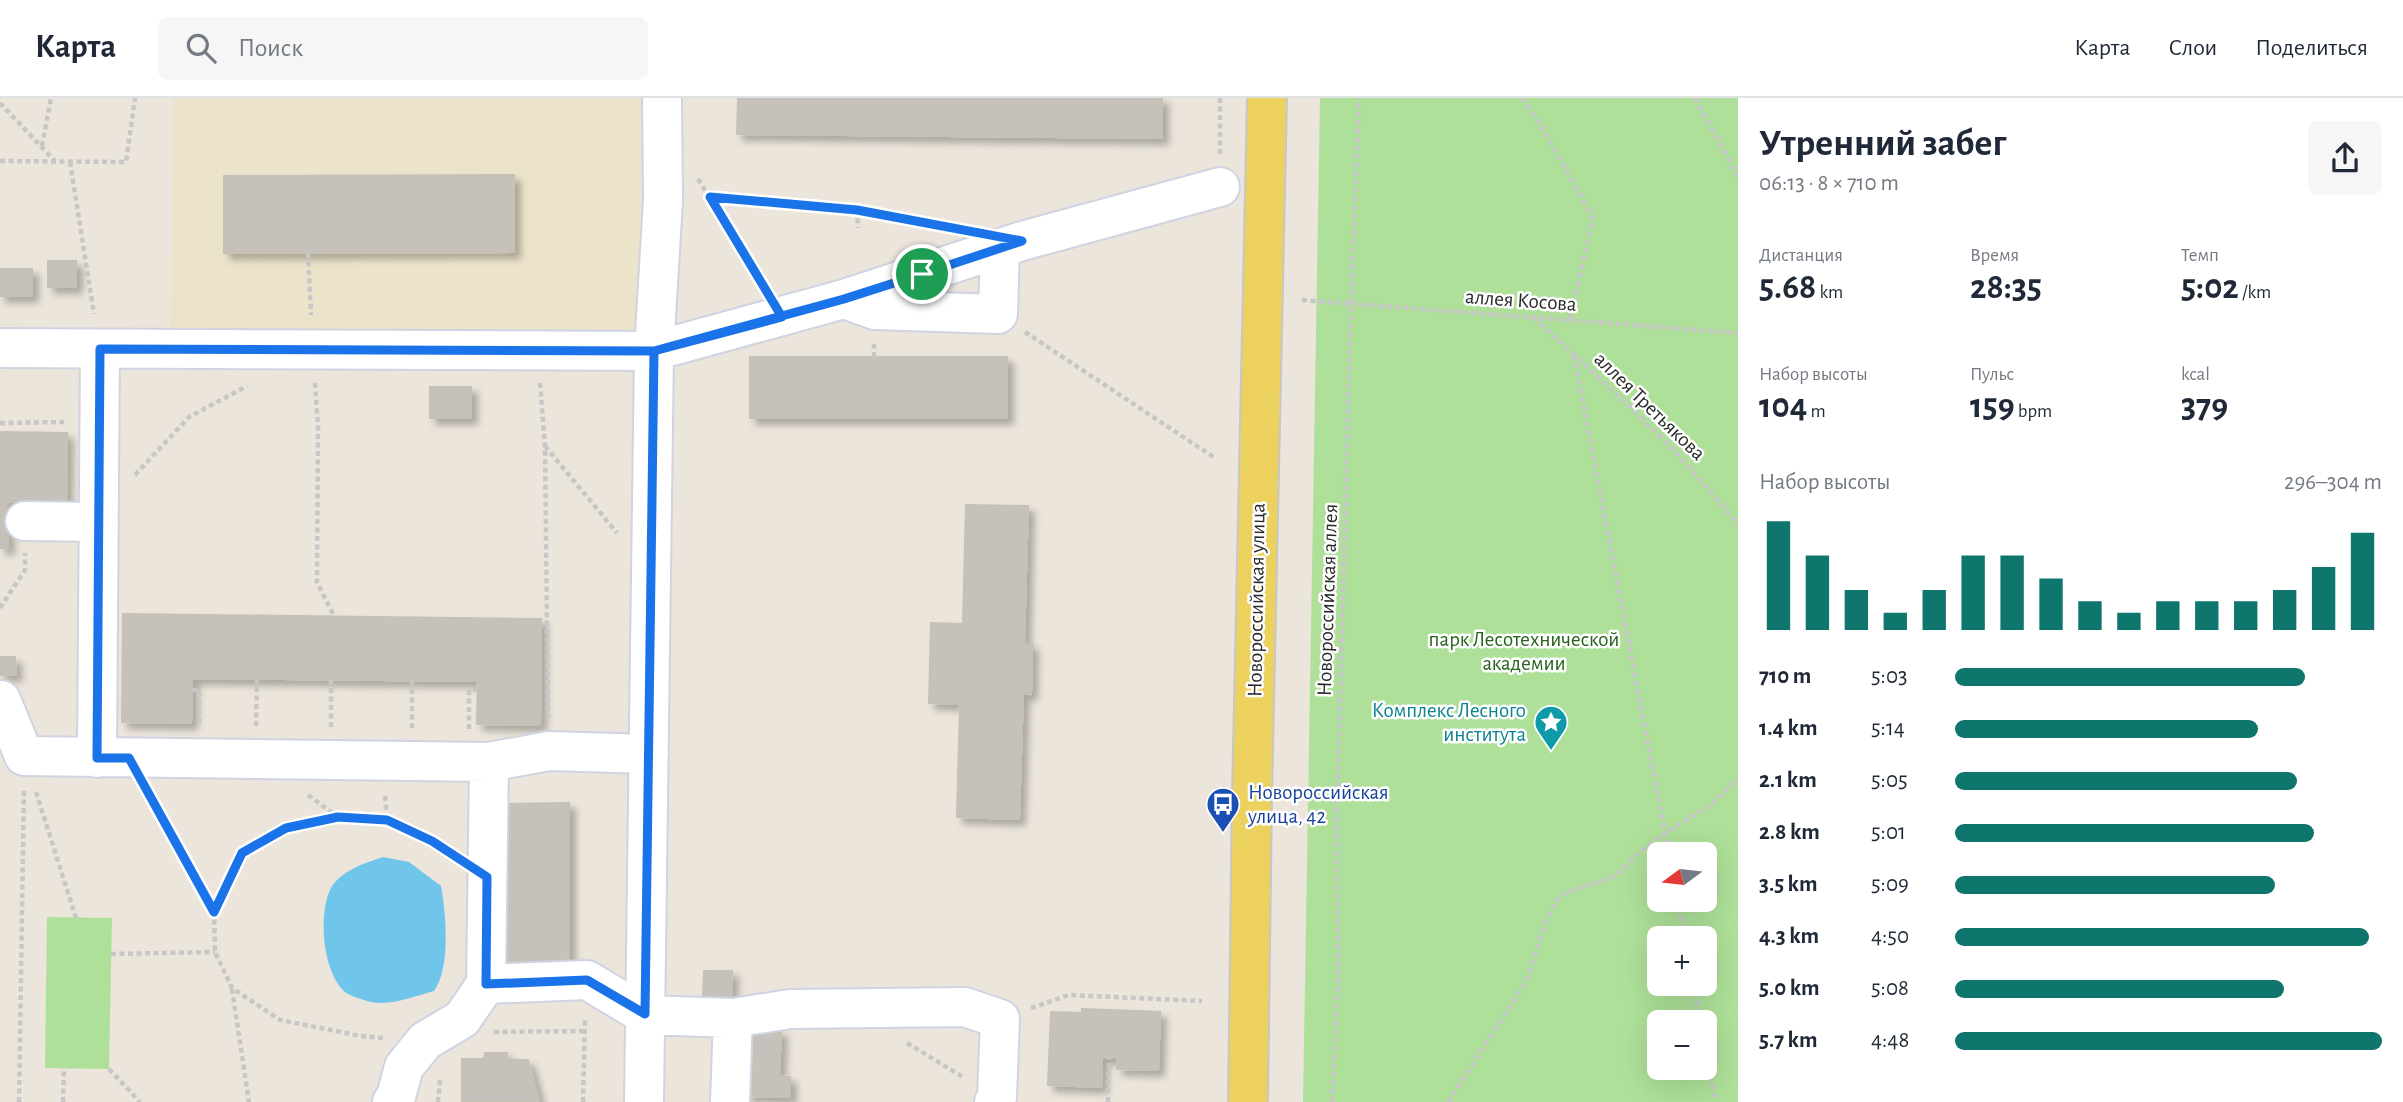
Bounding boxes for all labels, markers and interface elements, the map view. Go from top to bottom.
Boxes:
search box [158,17,648,80]
icon: search [182,29,220,67]
text: Карта [35,31,116,64]
text: Поиск [238,35,303,61]
text: Карта [2074,36,2130,60]
text: Слои [2168,36,2217,60]
text: Поделиться [2255,36,2368,60]
button: share [2308,121,2382,195]
text: Утренний забег [1759,125,2006,163]
text: 06:13 · 8 × 710 m [1759,172,1899,195]
pin [892,244,952,304]
text: Дистанция [1759,246,1843,265]
text: Время [1970,246,2019,265]
text: Темп [2181,246,2219,265]
icon: arrive [903,255,941,293]
text: 5.68 [1759,270,1816,305]
text: 28:35 [1970,270,2042,305]
text: 5:02 [2181,270,2239,305]
text: km [1816,283,1843,302]
text: /km [2239,283,2271,302]
street label: аллея Косова [1465,286,1578,315]
street label: аллея Третьякова [1590,348,1709,465]
text: Набор высоты [1759,365,1868,384]
text: Пульс [1970,365,2014,384]
text: kcal [2181,365,2210,384]
text: 104 [1759,389,1807,424]
text: 159 [1970,389,2015,424]
text: 379 [2181,389,2228,424]
text: m [1807,402,1826,421]
text: bpm [2015,402,2052,421]
text: Набор высоты [1759,471,1891,494]
text: 296–304 m [2284,471,2382,494]
street label: Новороссийская улица [1244,502,1269,697]
street label: Новороссийская аллея [1314,503,1341,697]
park label: парк Лесотехнической академии [1429,629,1619,674]
text: 710 m [1759,665,1811,688]
text: 5:03 [1871,665,1908,688]
place label: Комплекс Лесного института [1372,700,1526,745]
place icon: Комплекс Лесного института [1532,703,1570,752]
text: 1.4 km [1759,717,1818,740]
text: 5:14 [1871,717,1905,740]
text: 2.1 km [1759,769,1817,792]
text: 5:05 [1871,769,1908,792]
place label: Новороссийская улица, 42 [1247,782,1389,827]
bus stop icon: Новороссийская улица, 42 [1204,785,1242,834]
text: 2.8 km [1759,821,1820,844]
text: 5:01 [1871,821,1906,844]
north arrow [1647,842,1717,912]
map controls [1647,842,1717,1080]
text: 3.5 km [1759,873,1818,896]
text: 5:09 [1871,873,1909,896]
text: 4.3 km [1759,925,1819,948]
text: 4:50 [1871,925,1909,948]
button: + [1647,926,1717,996]
text: 5.0 km [1759,977,1820,1000]
text: 5:08 [1871,977,1909,1000]
button: − [1647,1010,1717,1080]
text: 5.7 km [1759,1029,1818,1052]
text: 4:48 [1871,1029,1909,1052]

